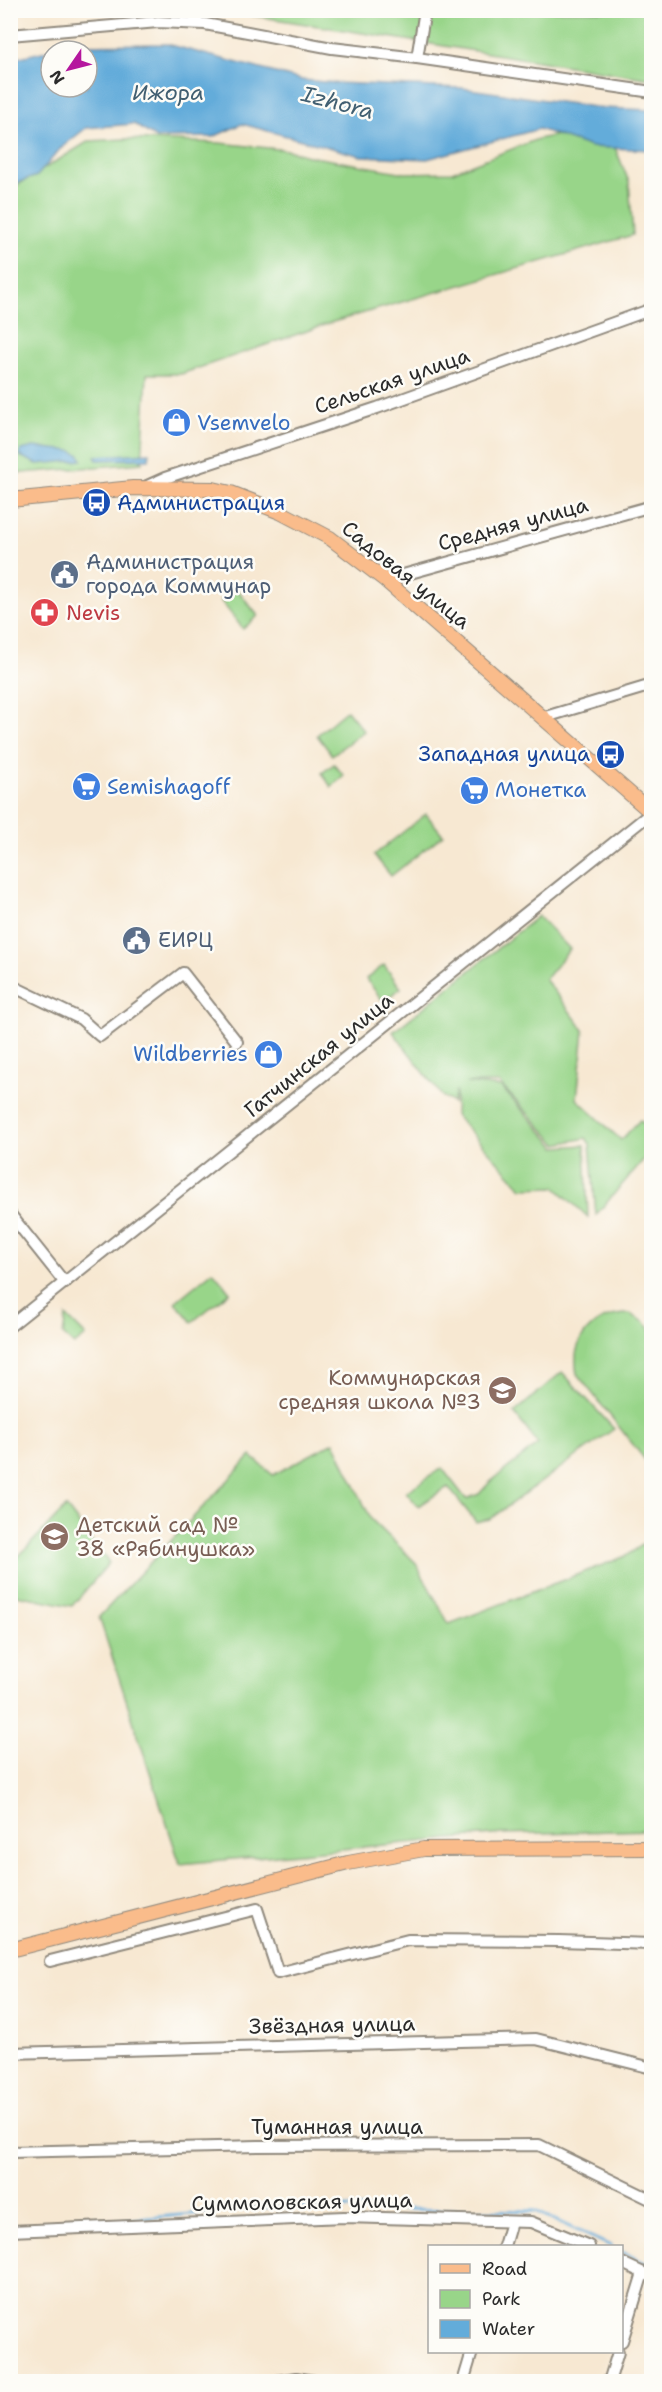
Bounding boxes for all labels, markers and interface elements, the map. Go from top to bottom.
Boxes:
north arrow [39,39,99,99]
text: N [45,66,69,89]
water label: Ижора [132,78,204,107]
water label: Izhora [298,79,377,126]
street label: Сельская улица [311,341,473,421]
shop icon: Vsemvelo [160,407,192,439]
place label: Vsemvelo [197,409,290,437]
bus stop icon: Администрация [80,487,112,519]
place label: Администрация [117,489,285,517]
street label: Средняя улица [435,490,591,558]
street label: Садовая улица [336,514,476,636]
place label: Администрация города Коммунар [86,548,271,600]
public building icon: Администрация города Коммунар [49,558,81,590]
pharmacy icon: Nevis [29,597,61,629]
place label: Nevis [66,599,120,627]
bus stop icon: Западная улица [595,738,627,770]
place label: Западная улица [418,740,590,768]
supermarket icon: Semishagoff [70,771,102,803]
place label: Semishagoff [107,773,231,801]
supermarket icon: Монетка [458,774,490,806]
place label: Монетка [495,776,586,804]
public building icon: ЕИРЦ [121,924,153,956]
place label: ЕИРЦ [158,926,213,954]
street label: Гатчинская улица [239,986,399,1124]
shop icon: Wildberries [253,1038,285,1070]
place label: Wildberries [133,1040,248,1068]
place label: Коммунарская средняя школа №3 [278,1364,481,1416]
school or university icon: Коммунарская средняя школа №3 [486,1374,518,1406]
place label: Детский сад № 38 «Рябинушка» [76,1511,255,1563]
school or university icon: Детский сад № 38 «Рябинушка» [39,1521,71,1553]
street label: Звёздная улица [249,2010,415,2040]
street label: Туманная улица [251,2113,423,2141]
street label: Суммоловская улица [191,2186,413,2218]
legend [428,2245,623,2353]
text: Road [482,2257,527,2281]
text: Park [482,2287,521,2311]
text: Water [482,2317,535,2341]

